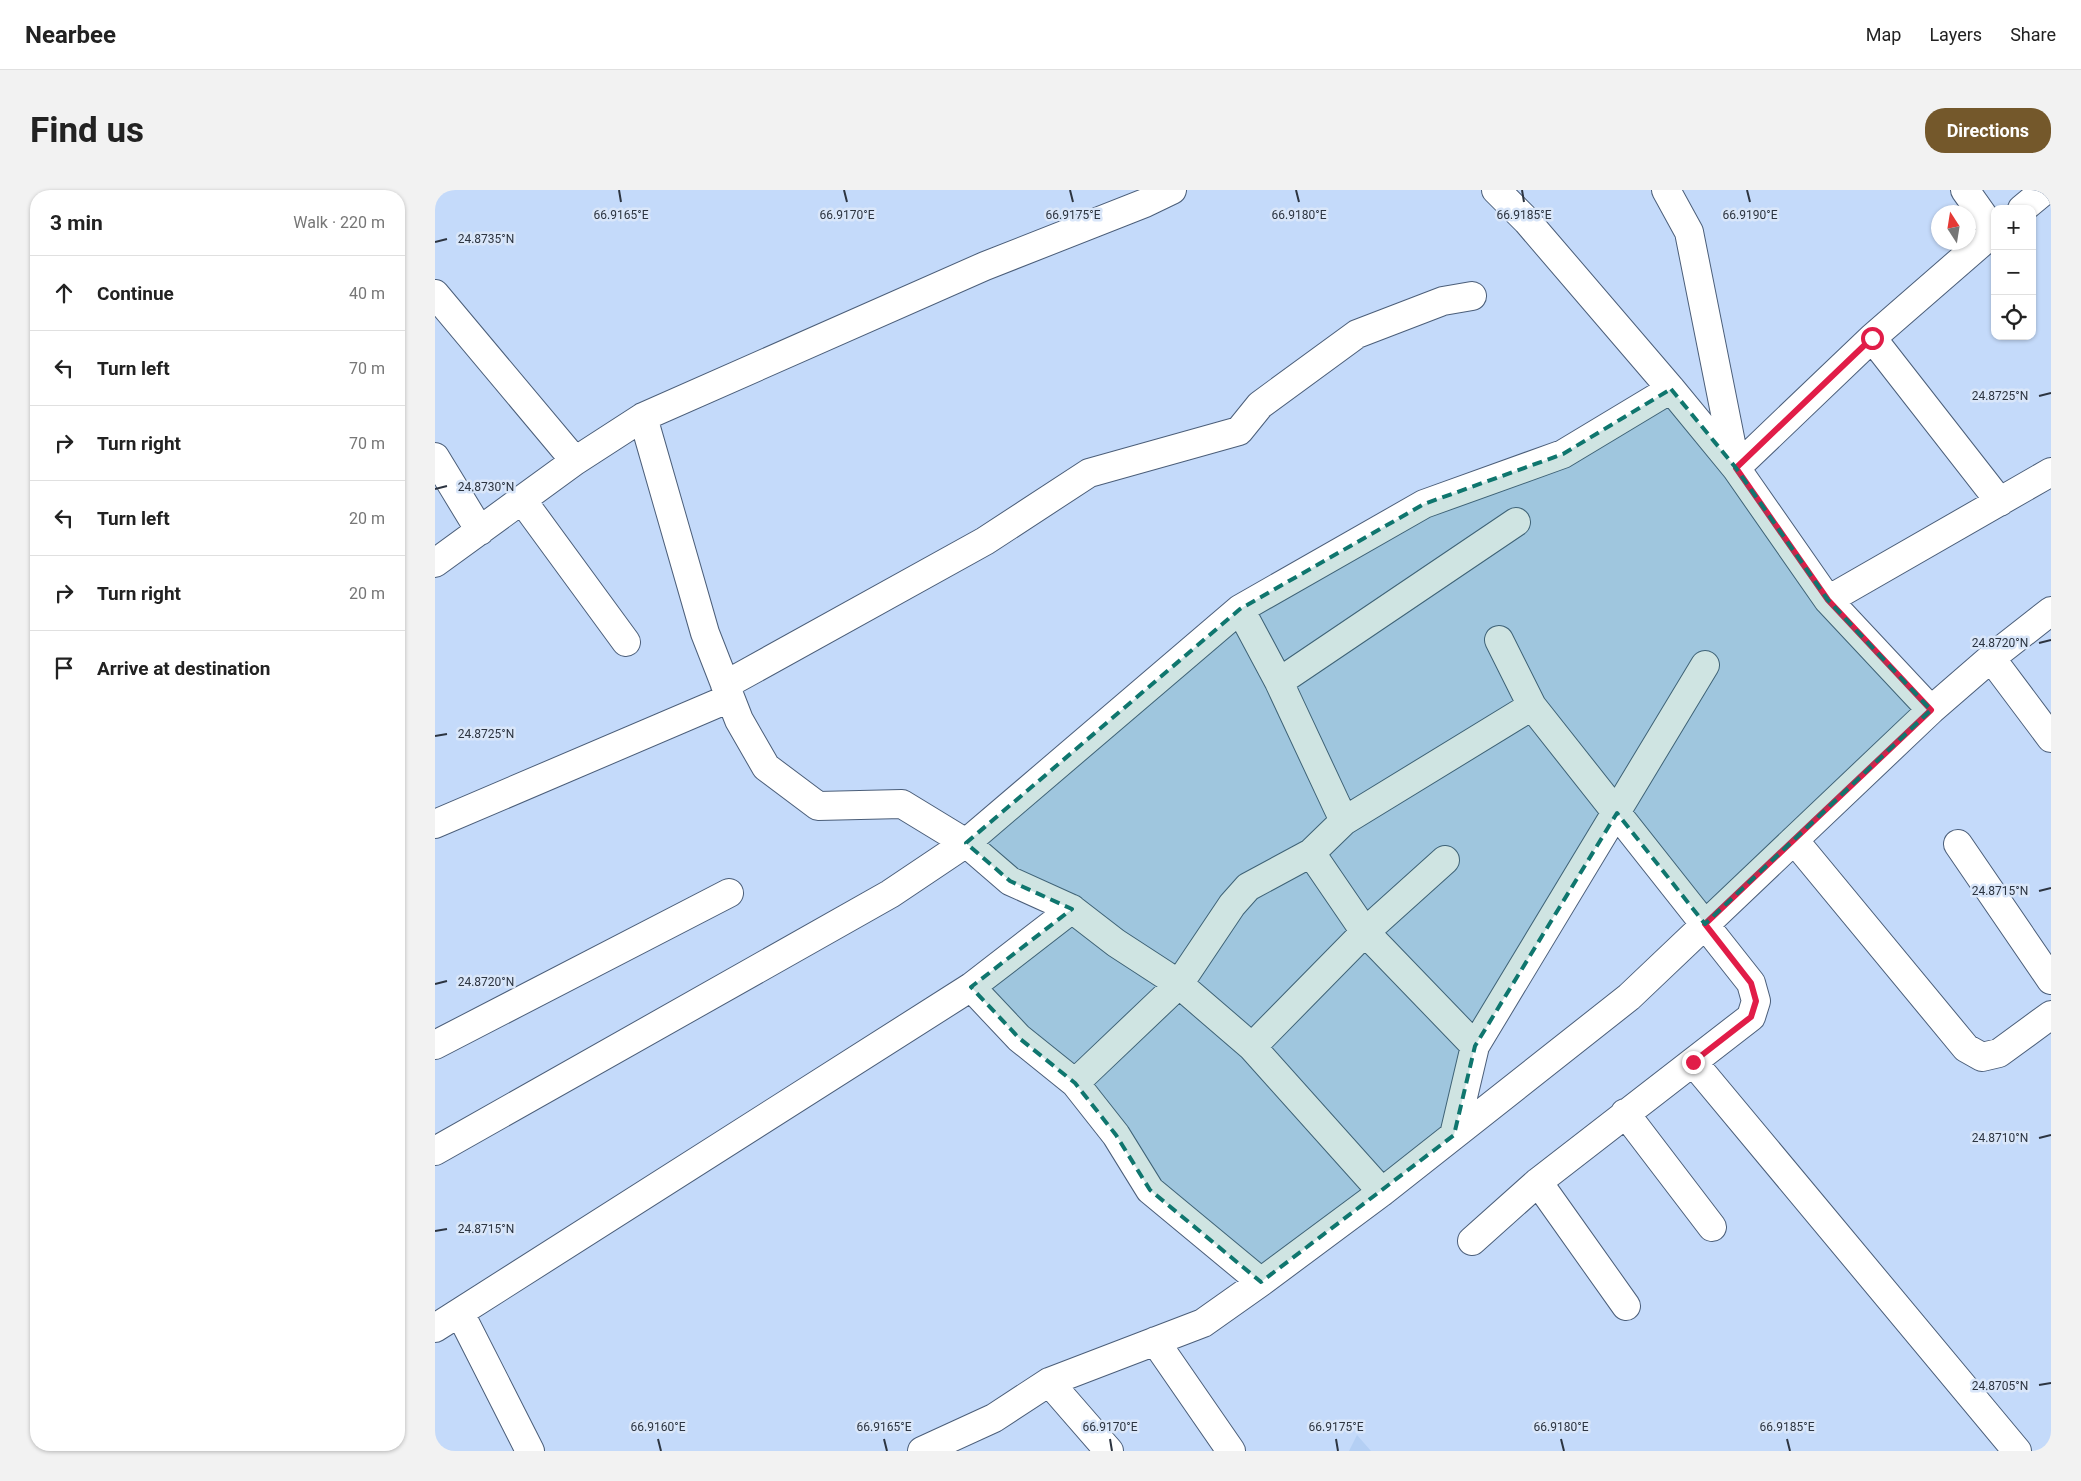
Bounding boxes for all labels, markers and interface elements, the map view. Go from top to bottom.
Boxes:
text: Nearbee [25,21,116,49]
text: Map [1866,24,1901,45]
text: Layers [1929,24,1982,45]
text: Share [2010,24,2056,45]
button: Directions [1925,108,2051,153]
text: Find us [30,110,144,151]
north arrow [1931,205,1976,250]
map controls [1991,205,2036,340]
button: + [1991,205,2036,250]
text: 66.9165°E [594,208,649,222]
text: 66.9170°E [820,208,875,222]
text: 66.9175°E [1046,208,1101,222]
text: 66.9180°E [1272,208,1327,222]
text: 66.9185°E [1497,208,1552,222]
text: 66.9190°E [1723,208,1778,222]
text: 3 min [50,211,103,235]
text: Walk · 220 m [293,213,385,232]
text: 24.8735°N [458,232,514,246]
button: − [1991,250,2036,295]
icon: ahead [50,279,78,307]
text: Continue [97,282,174,305]
text: 40 m [349,284,385,303]
button: locate [1991,295,2036,340]
route start [1861,327,1884,350]
icon: left [50,354,78,382]
text: Turn left [97,357,170,380]
text: 70 m [349,359,385,378]
text: 24.8725°N [1972,389,2028,403]
icon: right [50,429,78,457]
text: Turn right [97,432,181,455]
text: 70 m [349,434,385,453]
text: 24.8730°N [458,480,514,494]
icon: left [50,504,78,532]
text: Turn left [97,507,170,530]
text: 20 m [349,509,385,528]
icon: right [50,579,78,607]
text: Turn right [97,582,181,605]
text: 20 m [349,584,385,603]
text: 24.8720°N [1972,636,2028,650]
icon: arrive [50,654,78,682]
text: Arrive at destination [97,657,270,680]
text: 24.8725°N [458,727,514,741]
text: 24.8715°N [1972,884,2028,898]
text: 24.8720°N [458,975,514,989]
route end [1682,1051,1705,1074]
text: 24.8710°N [1972,1131,2028,1145]
text: 24.8715°N [458,1222,514,1236]
text: 24.8705°N [1972,1379,2028,1393]
text: 66.9160°E [631,1420,686,1434]
text: 66.9165°E [857,1420,912,1434]
text: 66.9170°E [1083,1420,1138,1434]
text: 66.9175°E [1309,1420,1364,1434]
text: 66.9180°E [1534,1420,1589,1434]
text: 66.9185°E [1760,1420,1815,1434]

